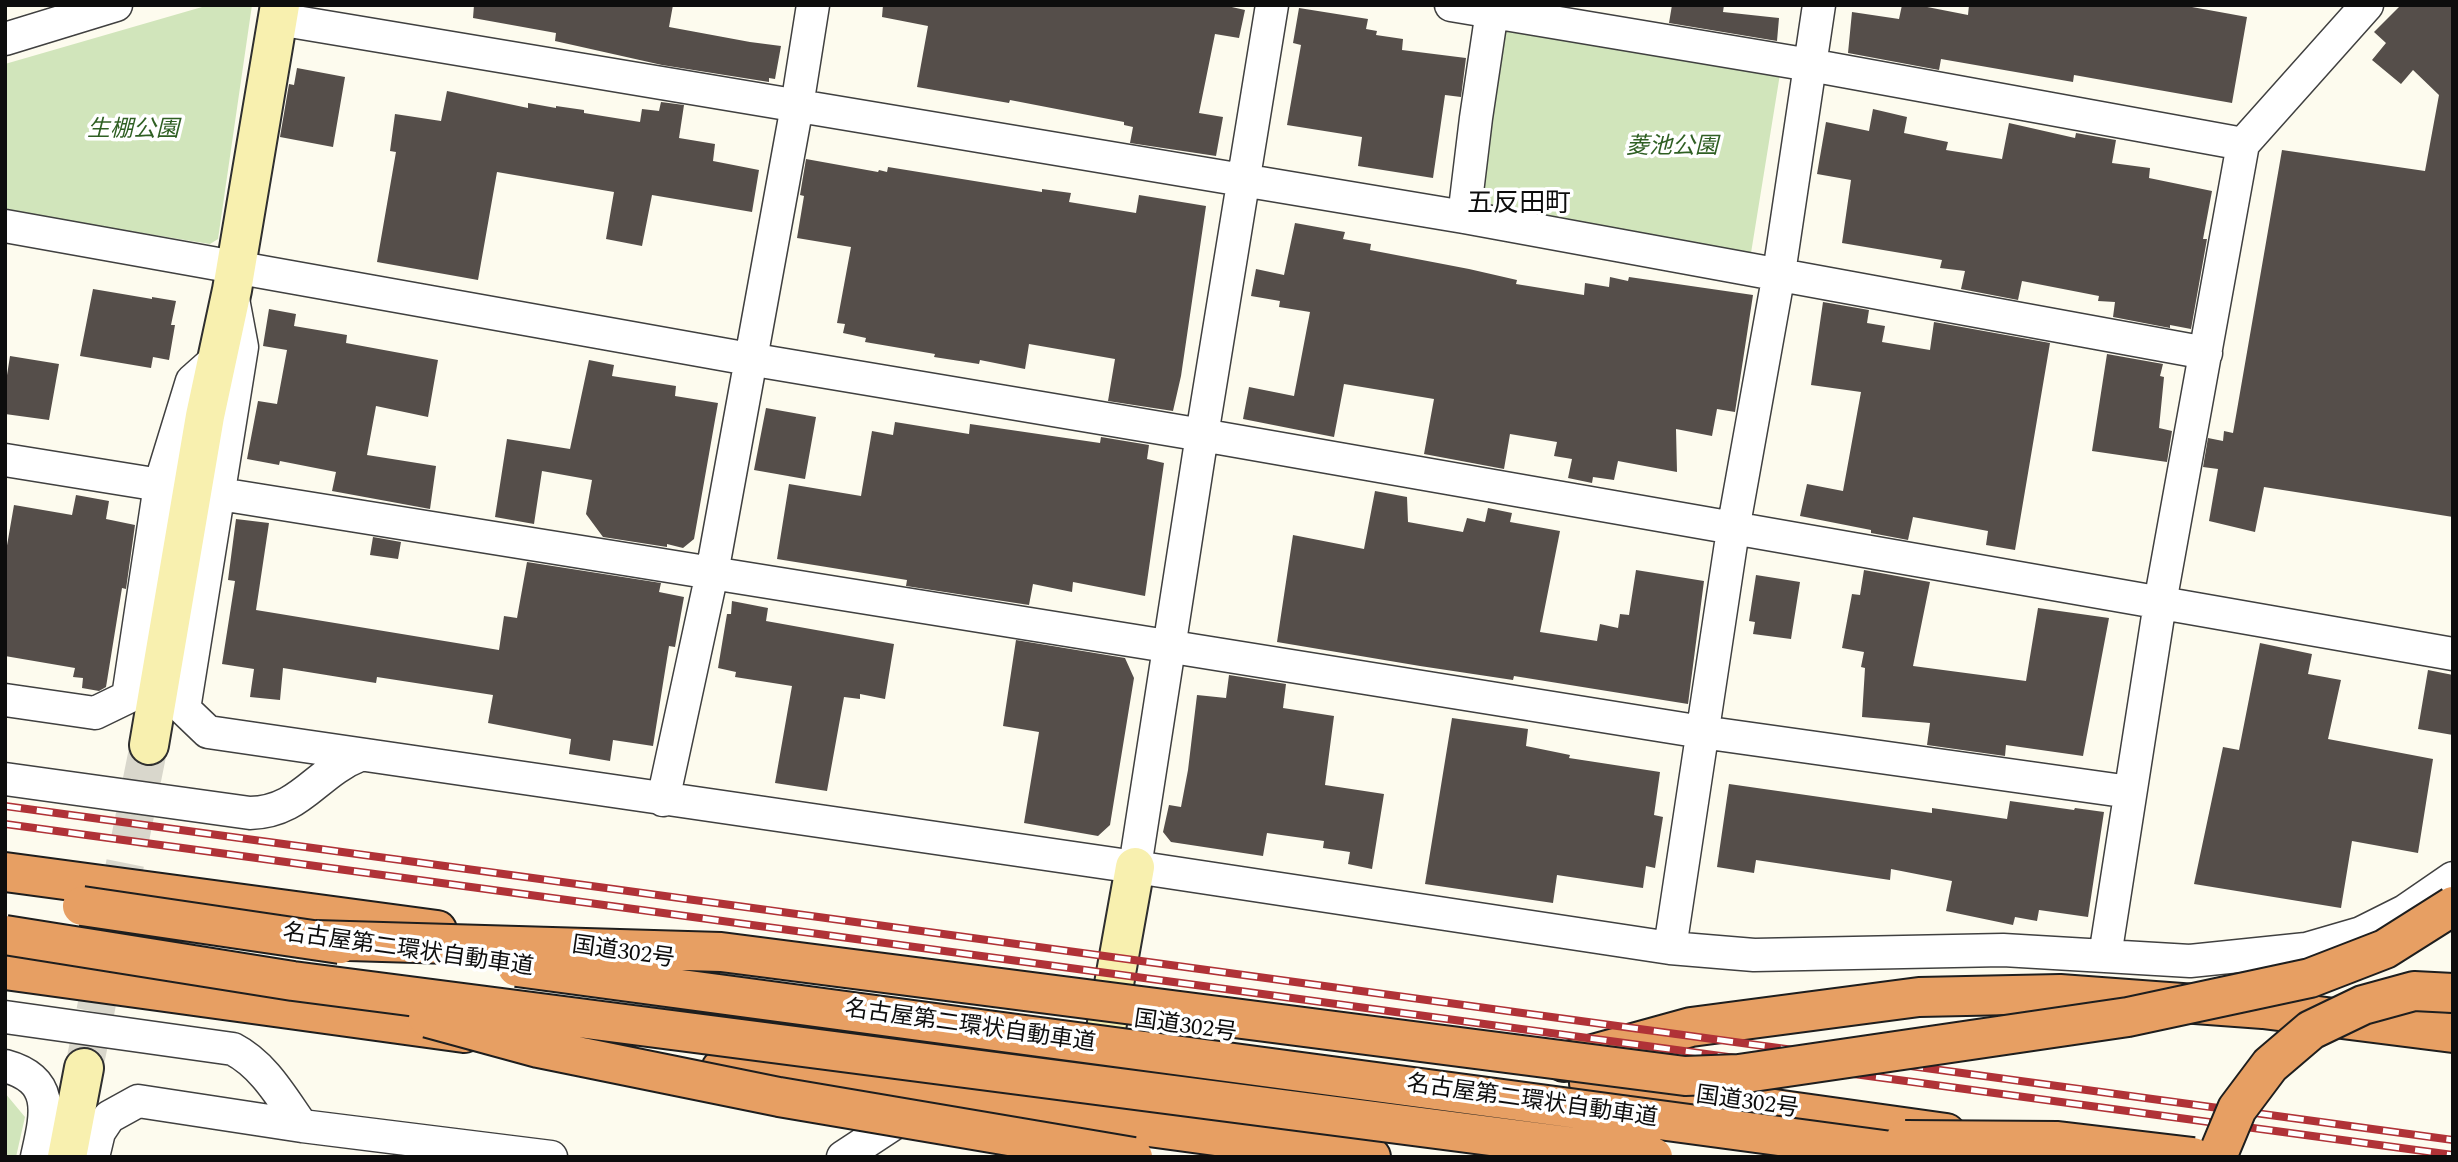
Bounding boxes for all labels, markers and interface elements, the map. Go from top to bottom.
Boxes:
park label: 生棚公園 [87,117,179,145]
park label: 菱池公園 [1626,134,1718,162]
district label: 五反田町 [1467,190,1571,222]
street label: 名古屋第二環状自動車道 [281,921,535,983]
street label: 国道302号 [570,933,676,975]
street label: 名古屋第二環状自動車道 [843,997,1097,1059]
street label: 国道302号 [1132,1007,1238,1049]
street label: 名古屋第二環状自動車道 [1405,1072,1659,1134]
street label: 国道302号 [1694,1083,1800,1125]

